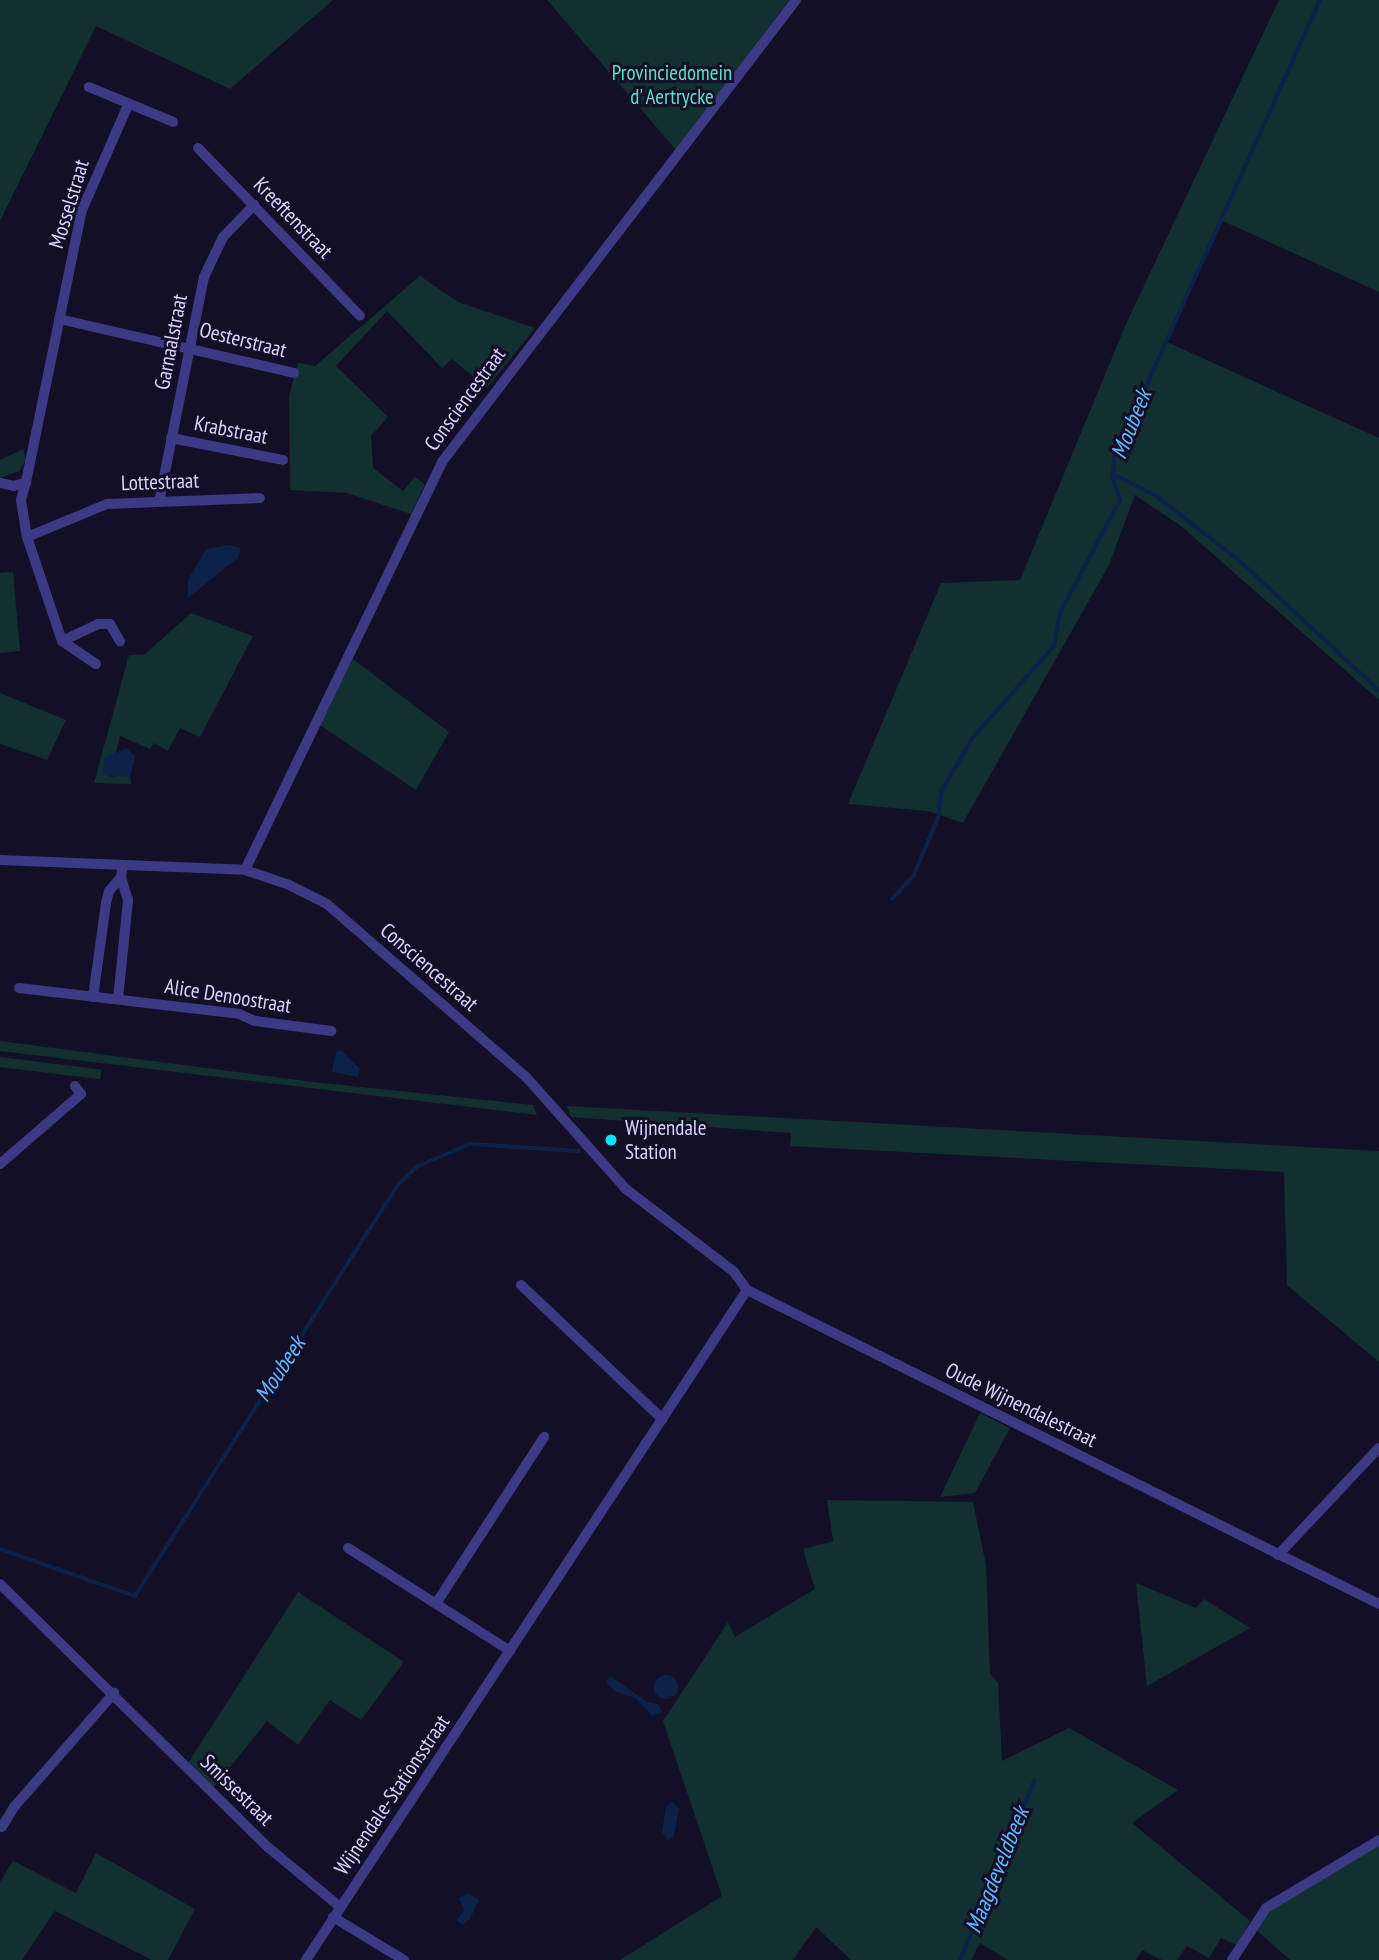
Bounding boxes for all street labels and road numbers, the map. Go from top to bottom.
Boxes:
street label: Mosselstraat [44,157,94,251]
street label: Kreeftenstraat [248,172,338,264]
street label: Garnaalstraat [149,292,193,392]
street label: Oesterstraat [197,317,289,363]
street label: Consciencestraat [419,343,511,455]
street label: Krabstraat [192,411,270,449]
street label: Lottestraat [121,468,199,496]
street label: Consciencestraat [375,918,483,1016]
street label: Alice Denoostraat [163,974,293,1018]
street label: Oude Wijnendalestraat [941,1357,1101,1453]
street label: Wijnendale-Stationsstraat [329,1710,455,1880]
street label: Smissestraat [195,1749,279,1831]

